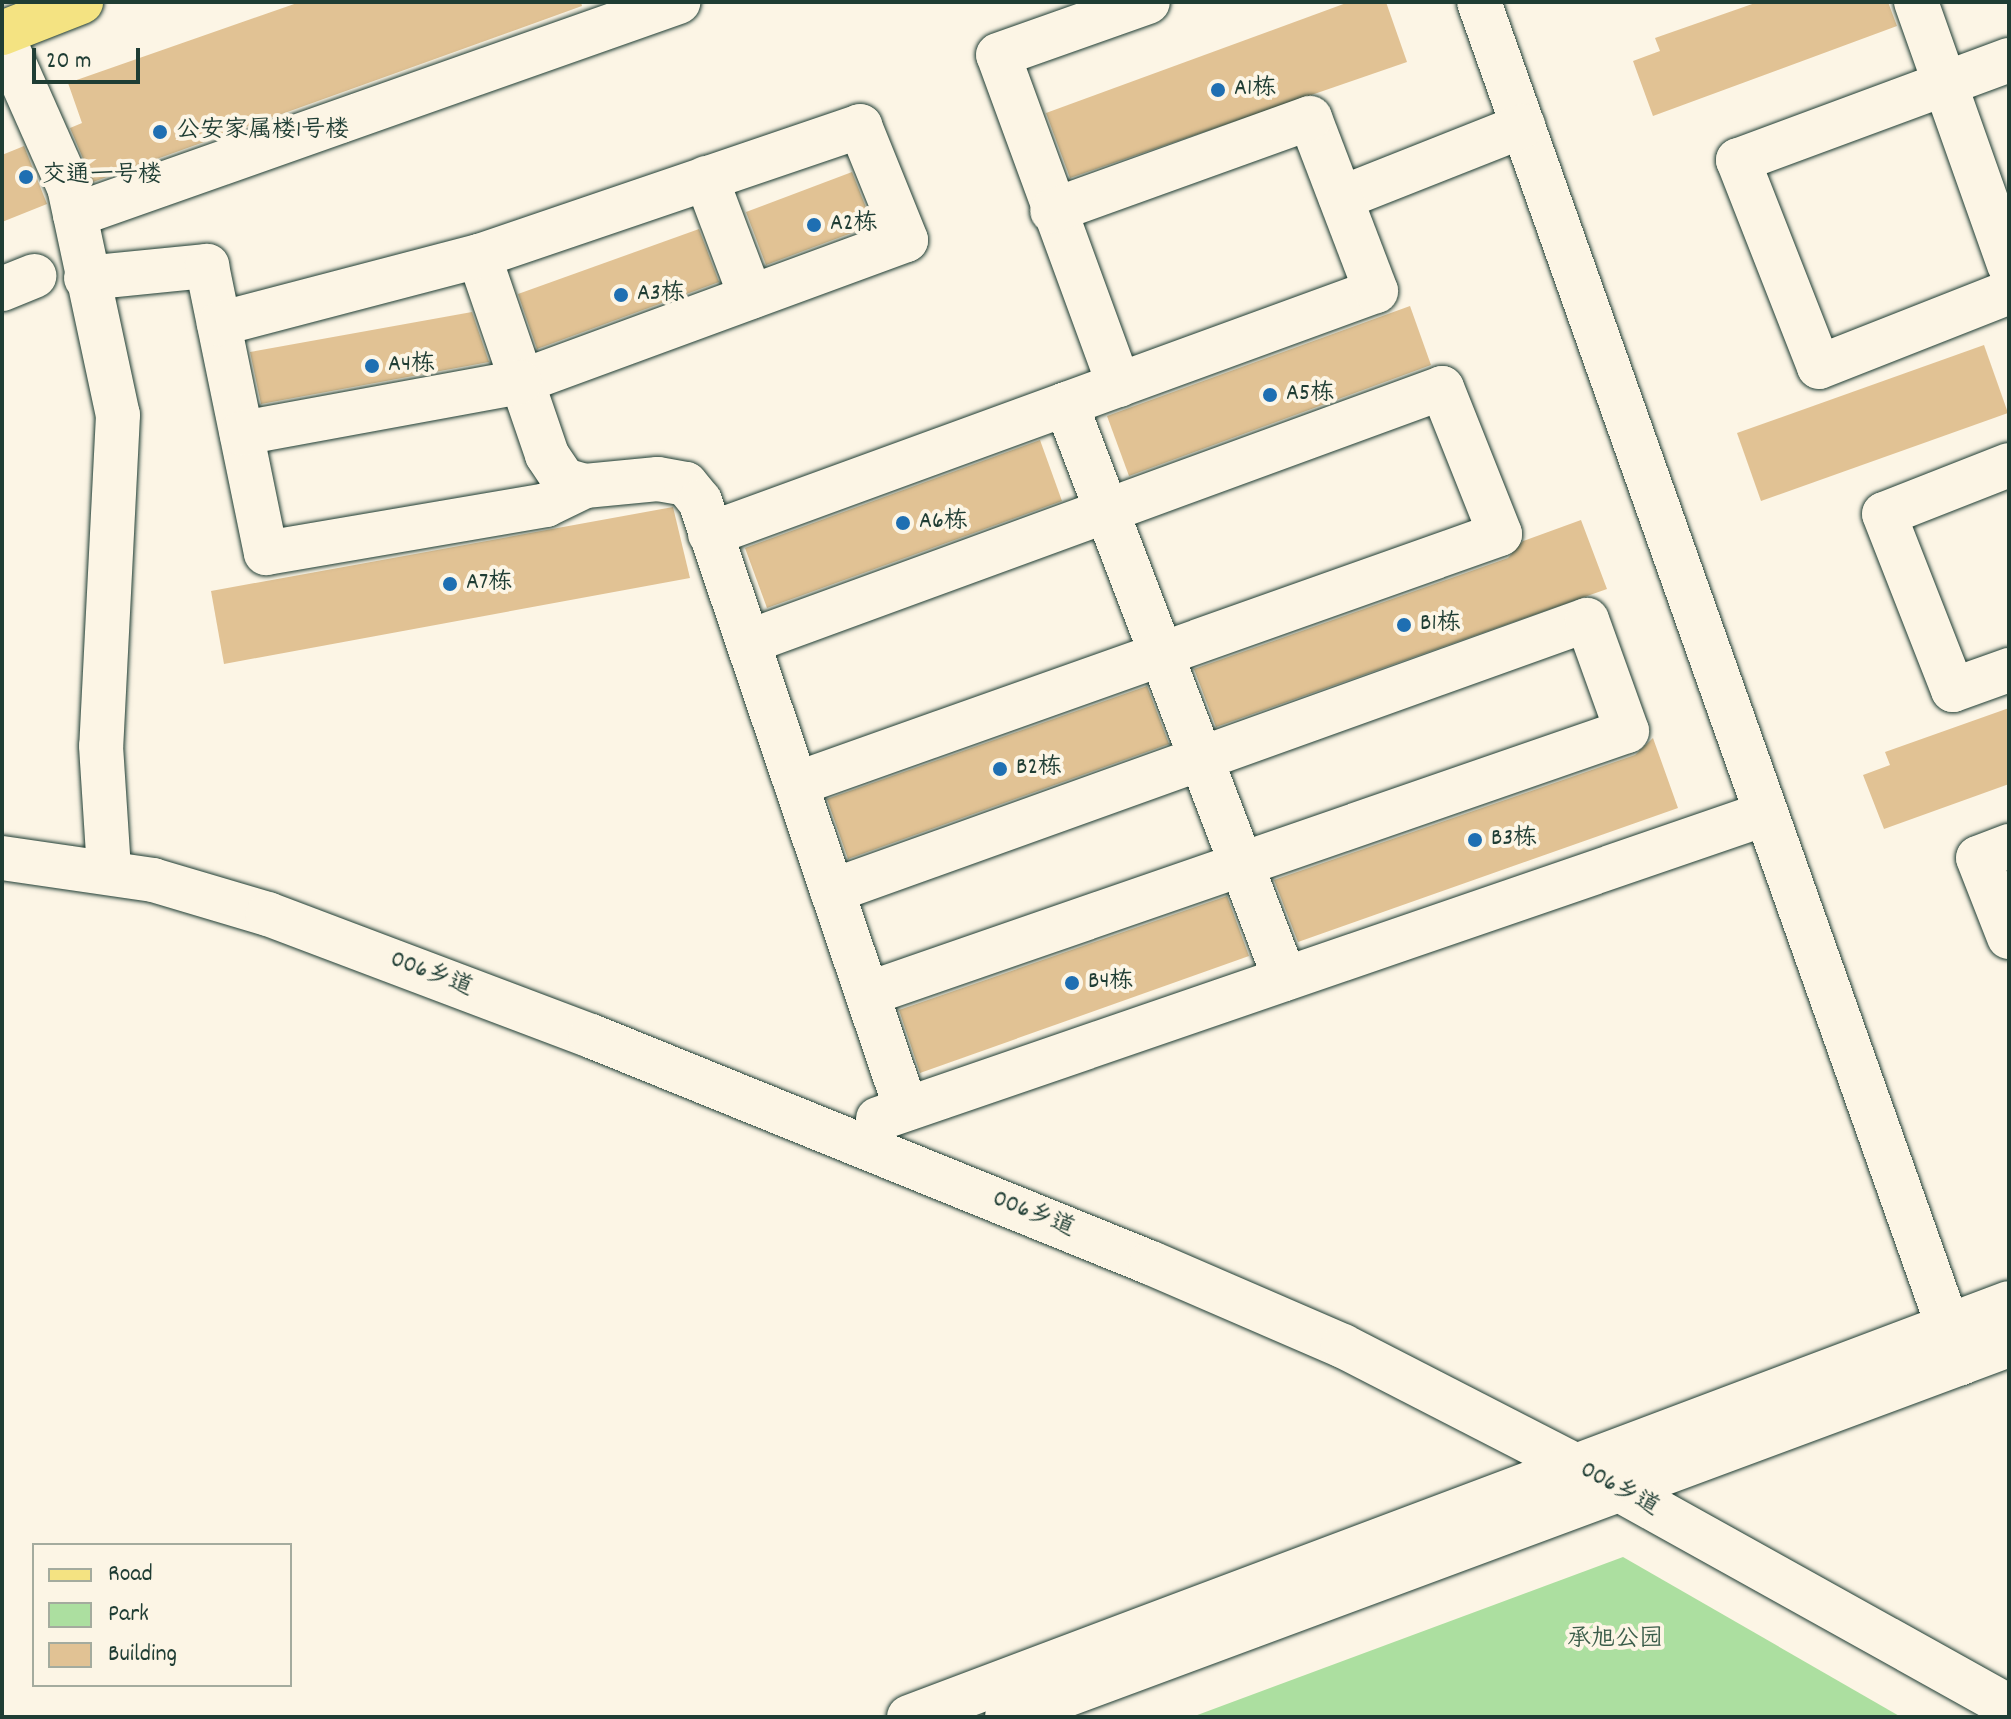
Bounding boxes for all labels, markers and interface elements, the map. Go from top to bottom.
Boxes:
scale bar [36,32,144,82]
text: 20 m [46,45,92,79]
place label: A1栋 [1234,76,1276,104]
marker: A1栋 [1209,81,1227,99]
place label: 公安家属楼1号楼 [176,118,349,146]
marker: 公安家属楼1号楼 [151,123,169,141]
place label: 交通一号楼 [42,163,162,191]
marker: 交通一号楼 [17,168,35,186]
place label: A2栋 [830,211,878,239]
marker: A2栋 [805,216,823,234]
place label: A3栋 [637,281,685,309]
marker: A3栋 [612,286,630,304]
place label: A4栋 [388,352,435,380]
marker: A4栋 [363,357,381,375]
place label: A5栋 [1286,381,1334,409]
marker: A5栋 [1261,386,1279,404]
place label: A6栋 [919,509,968,537]
marker: A6栋 [894,514,912,532]
place label: A7栋 [466,570,512,598]
marker: A7栋 [441,575,459,593]
place label: B1栋 [1420,611,1461,639]
marker: B1栋 [1395,616,1413,634]
place label: B2栋 [1016,755,1062,783]
marker: B2栋 [991,760,1009,778]
place label: B3栋 [1491,826,1537,854]
marker: B3栋 [1466,831,1484,849]
street label: 006乡道 [386,946,476,1004]
place label: B4栋 [1088,969,1133,997]
marker: B4栋 [1063,974,1081,992]
street label: 006乡道 [988,1186,1078,1244]
street label: 006乡道 [1574,1457,1664,1523]
legend [32,1543,292,1687]
text: Road [108,1558,153,1592]
text: Park [108,1598,149,1632]
park label: 承旭公园 [1567,1627,1663,1655]
text: Building [108,1638,177,1672]

